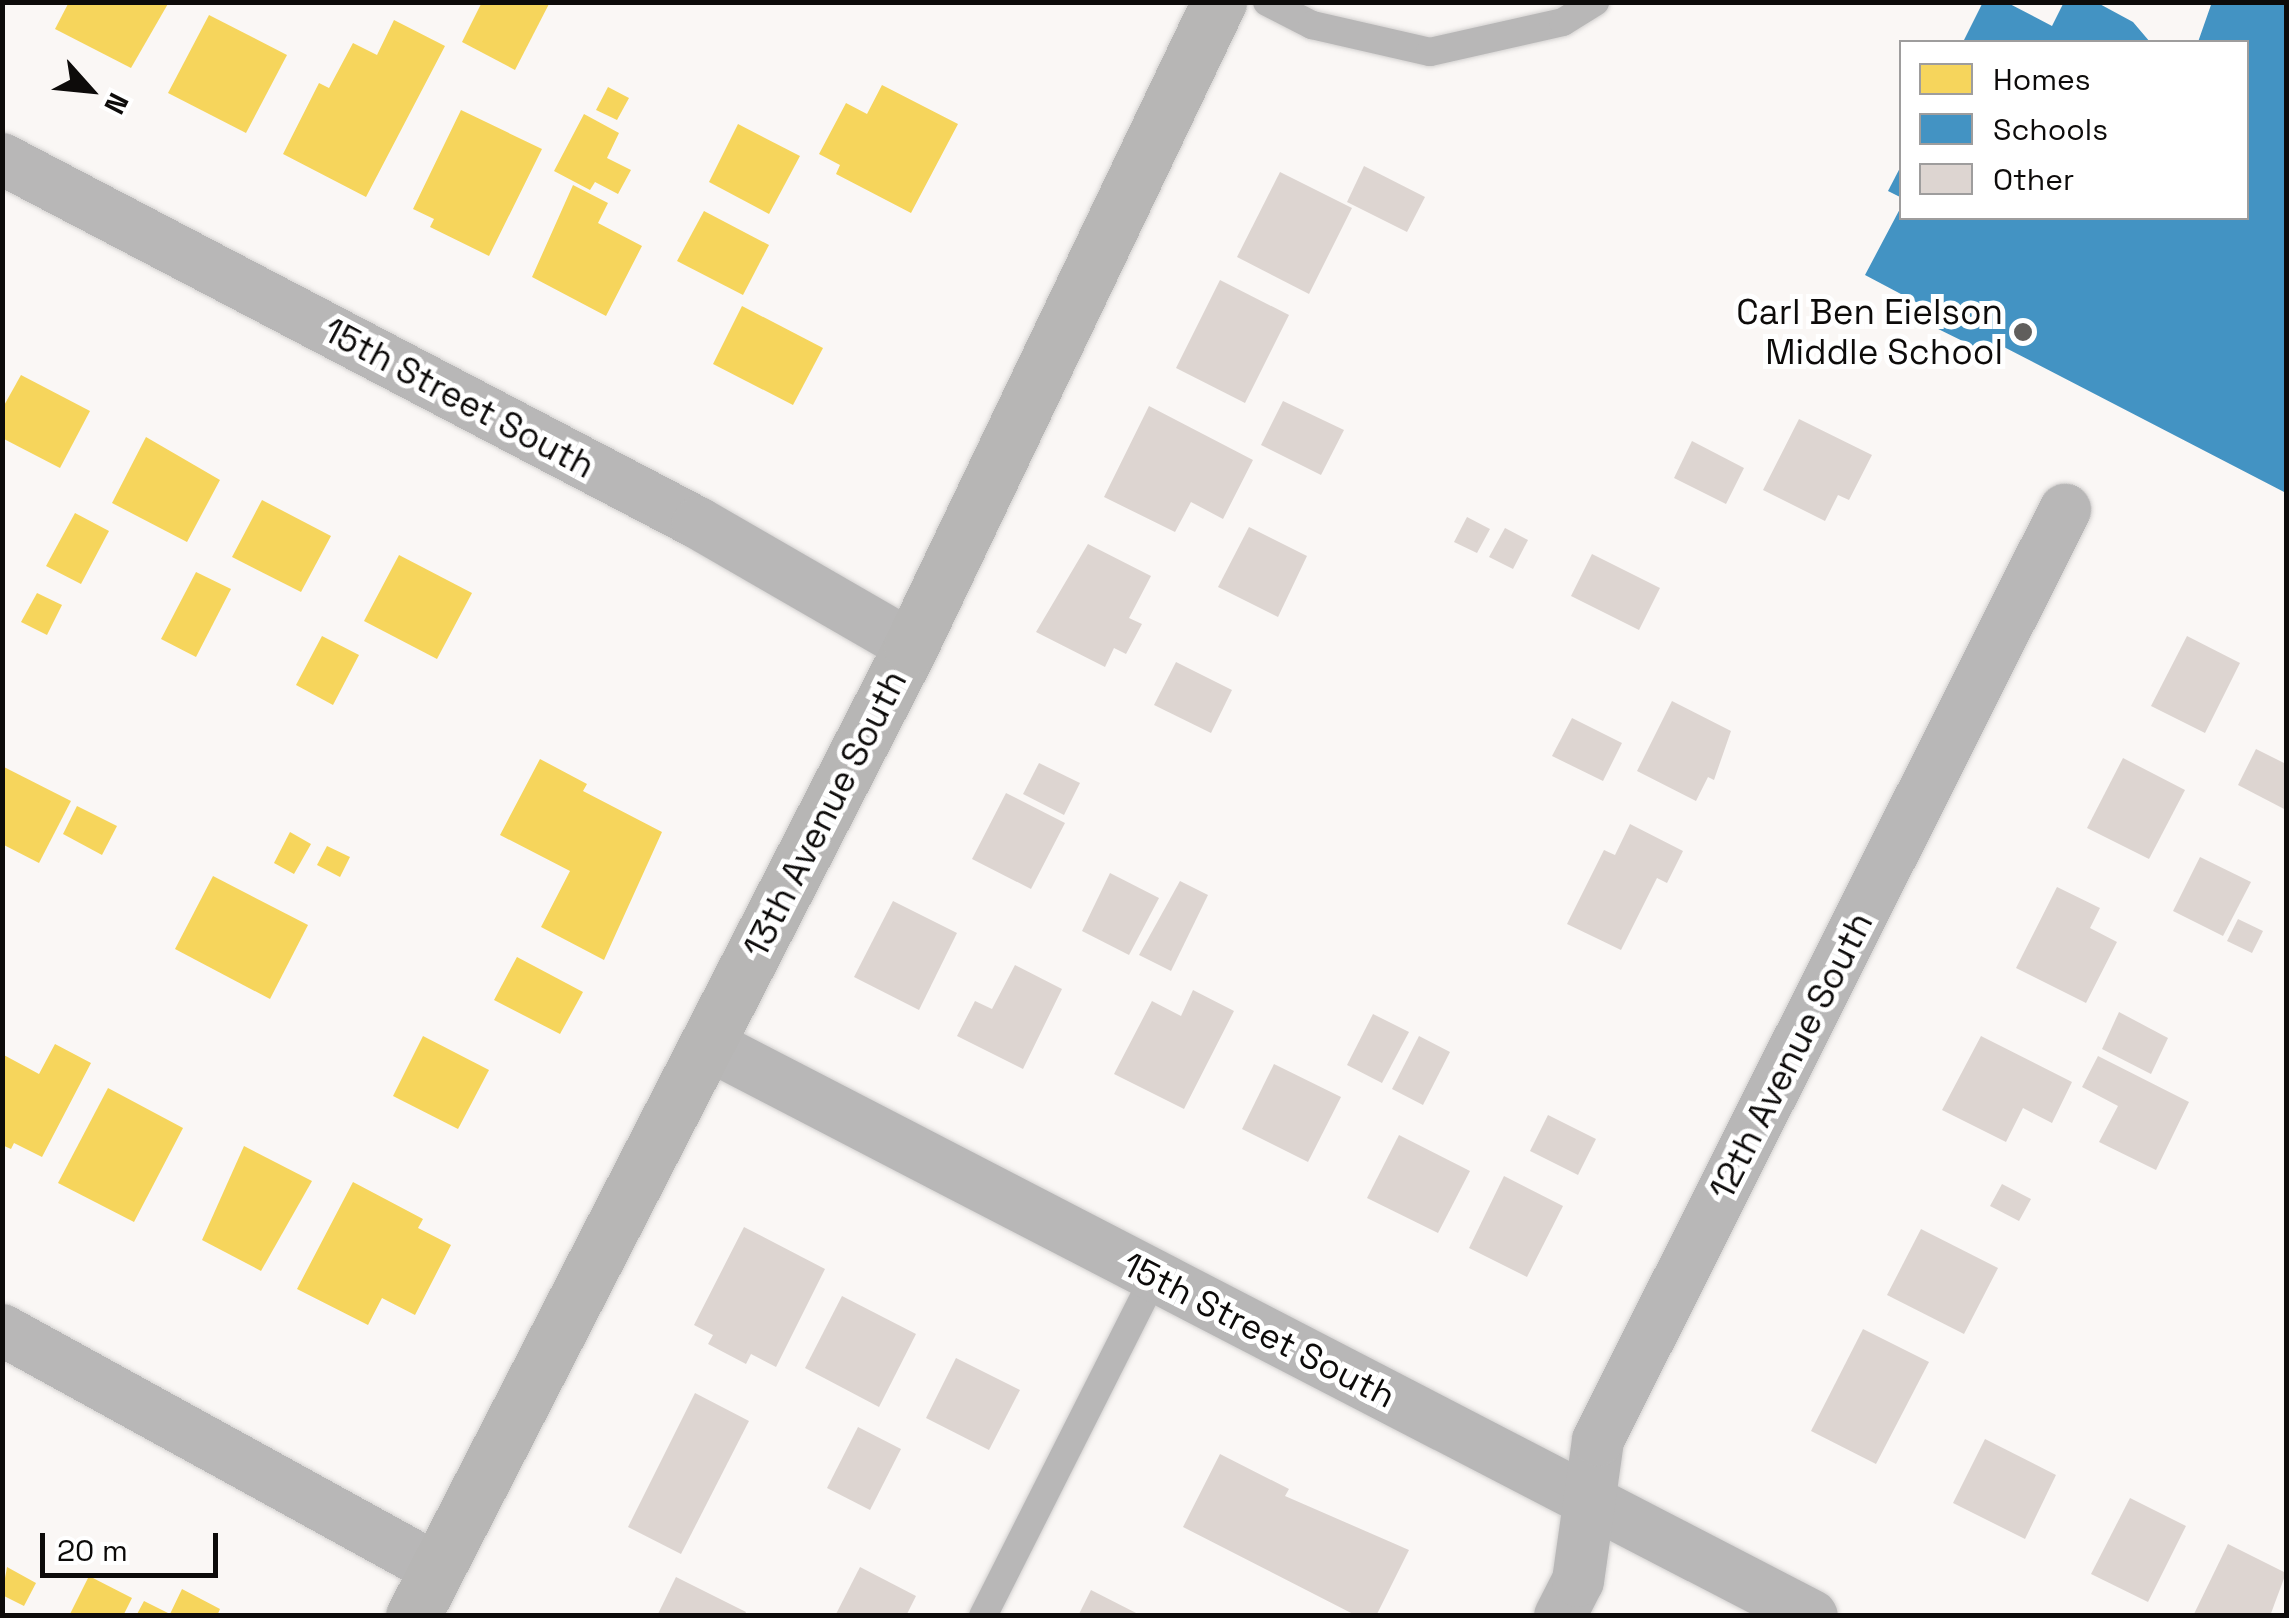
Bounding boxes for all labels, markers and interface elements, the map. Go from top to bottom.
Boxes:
north arrow [40,40,140,140]
legend [1899,40,2249,220]
text: Homes [1993,60,2091,99]
text: N [96,87,137,120]
text: Schools [1993,110,2108,149]
text: Other [1993,160,2074,199]
place label: Carl Ben Eielson Middle School [1736,291,2003,373]
street label: 15th Street South [317,309,601,487]
marker: Carl Ben Eielson Middle School [2012,321,2034,343]
street label: 13th Avenue South [734,663,916,965]
street label: 12th Avenue South [1700,905,1882,1207]
street label: 15th Street South [1116,1243,1402,1417]
scale bar [45,1513,222,1575]
text: 20 m [57,1531,128,1570]

